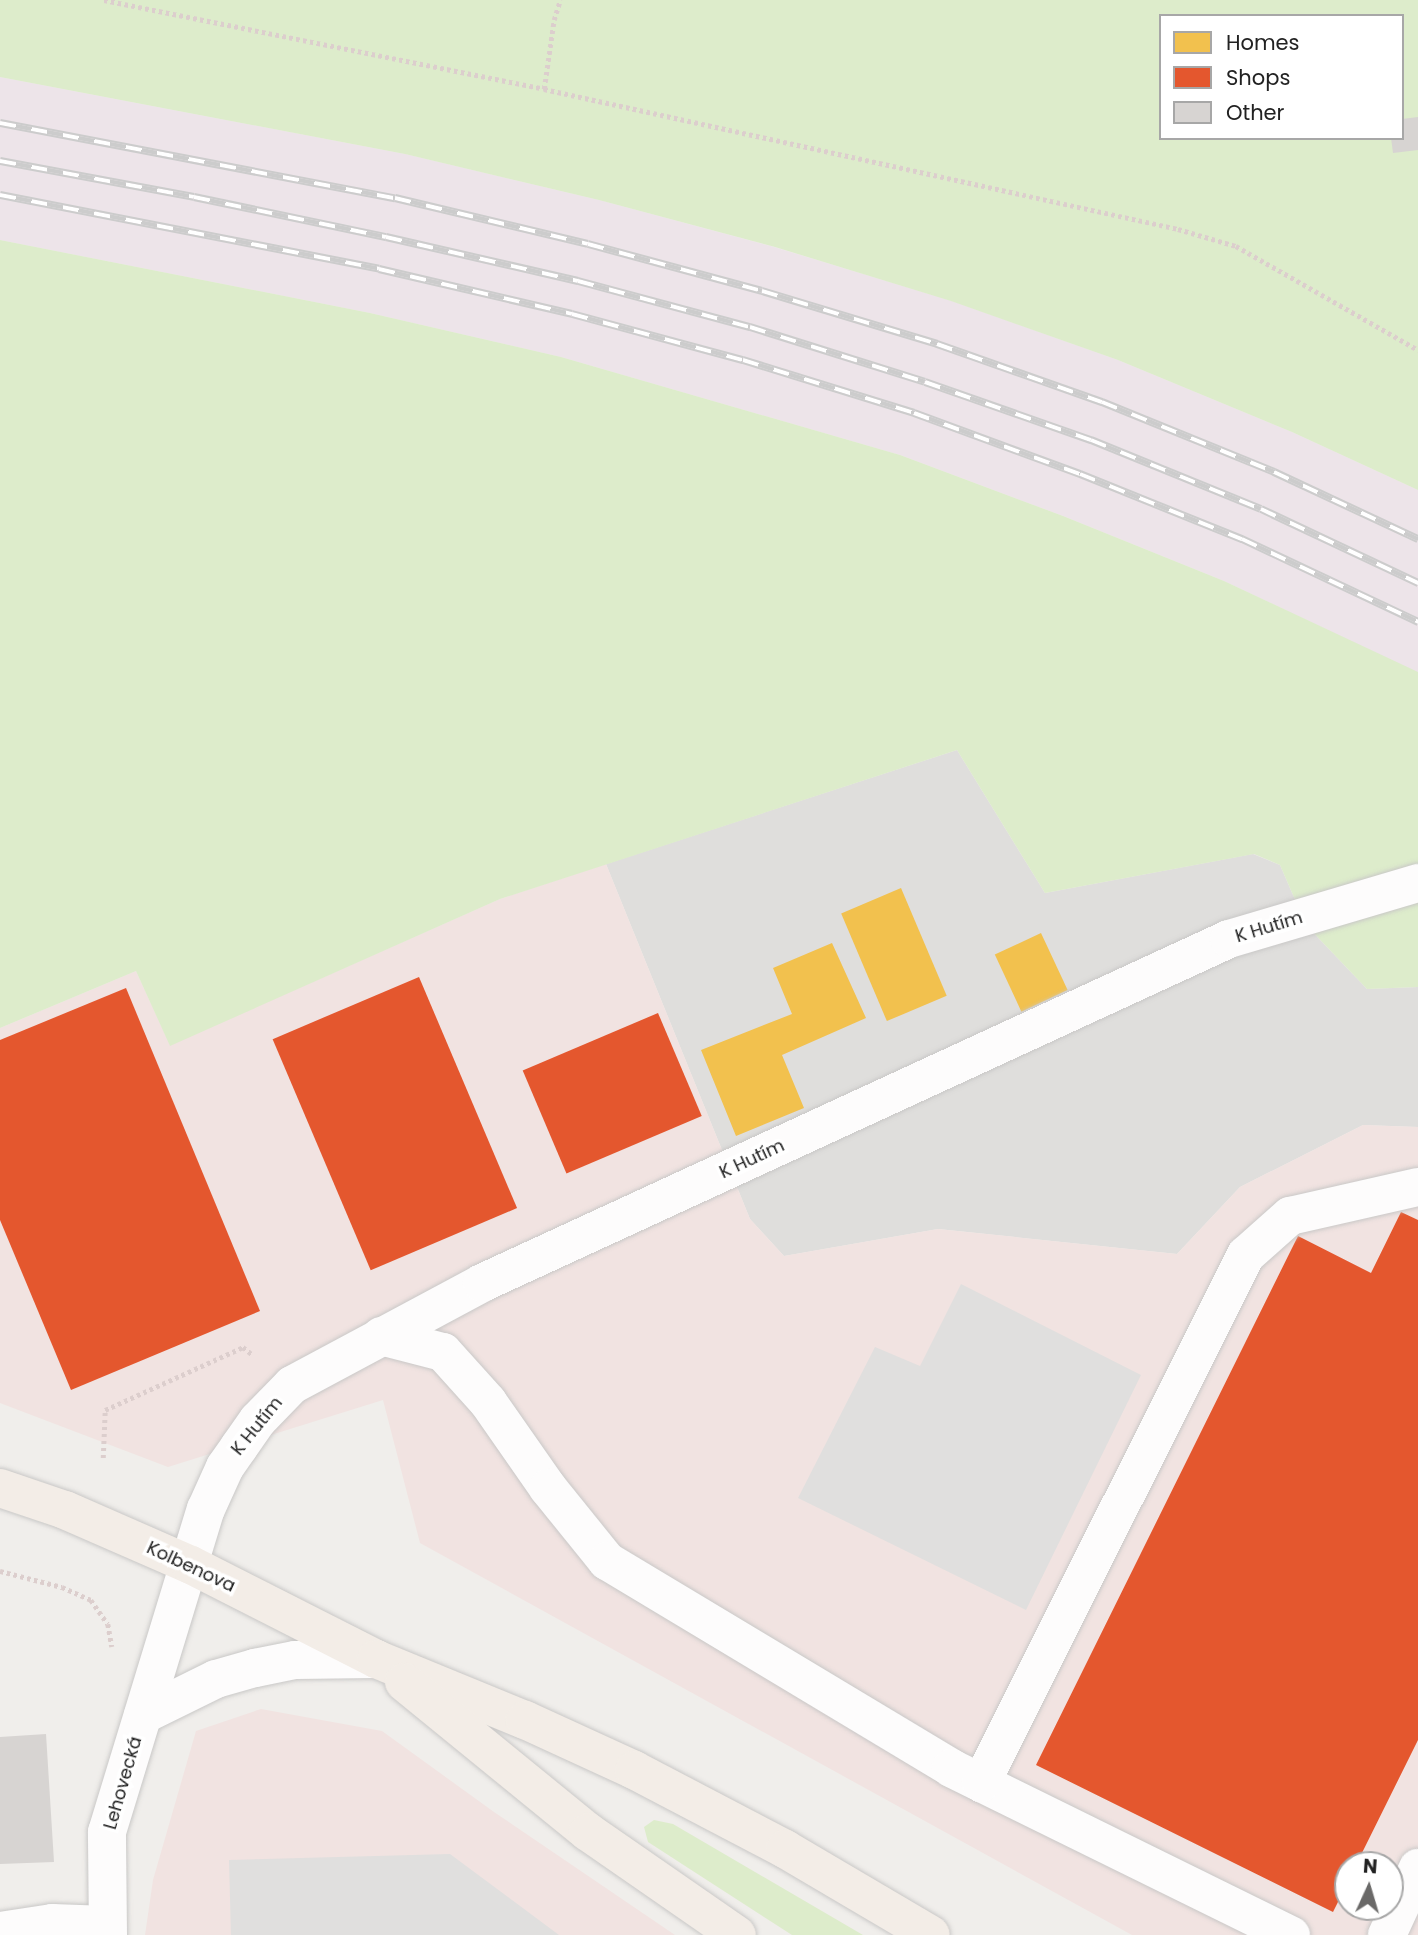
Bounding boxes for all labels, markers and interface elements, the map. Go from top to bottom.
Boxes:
legend [1159,14,1404,140]
text: Homes [1226,28,1300,57]
text: Shops [1226,63,1290,92]
text: Other [1226,98,1284,127]
street label: K Hutím [1233,907,1305,947]
street label: K Hutím [716,1135,788,1183]
street label: K Hutím [227,1392,287,1460]
street label: Kolbenova [143,1537,239,1597]
street label: Lehovecká [99,1734,147,1832]
north arrow [1334,1851,1404,1921]
text: N [1362,1853,1378,1881]

